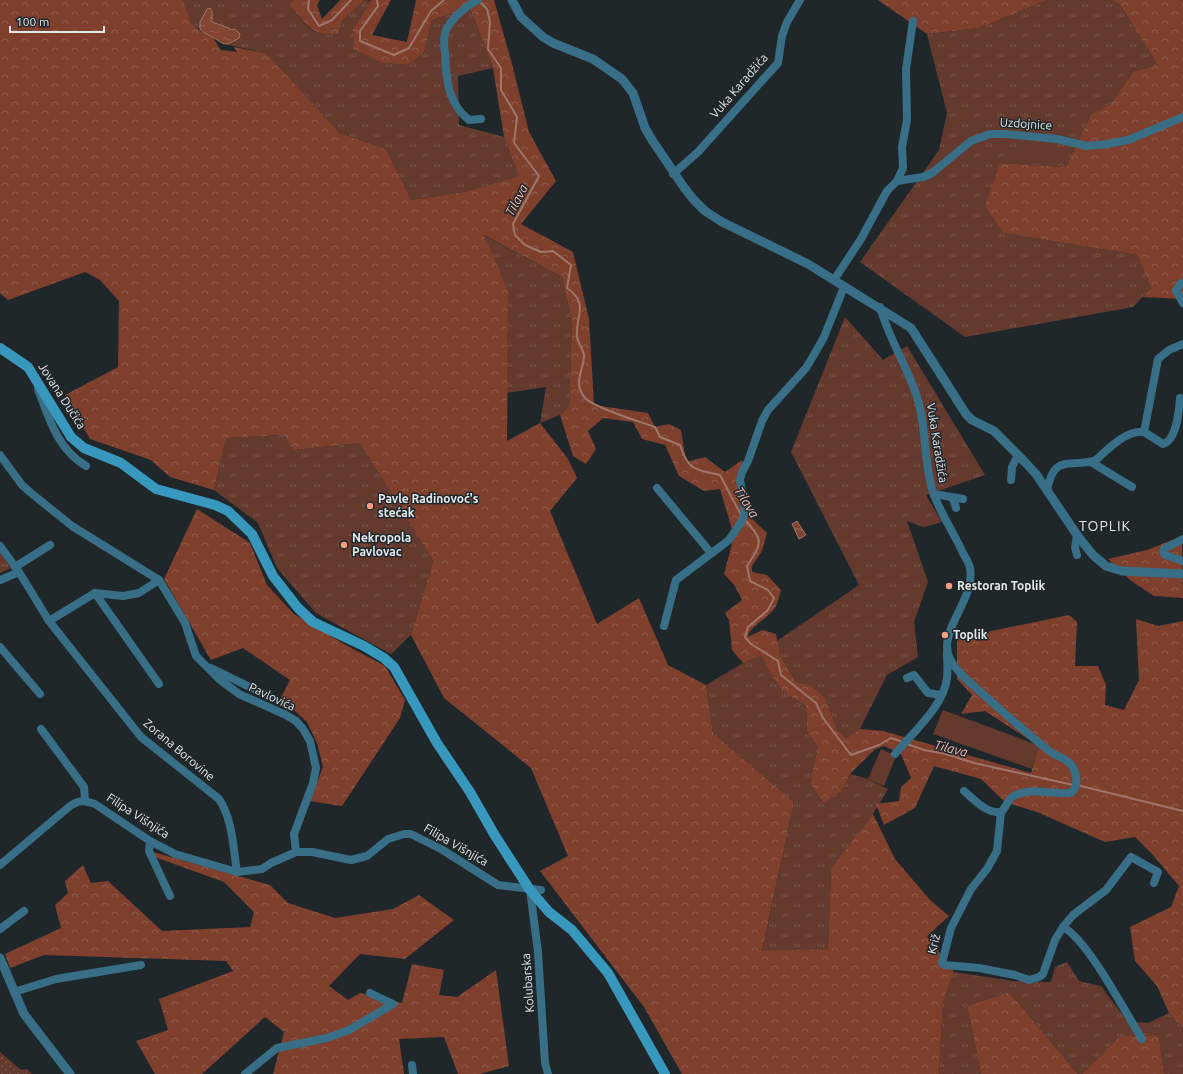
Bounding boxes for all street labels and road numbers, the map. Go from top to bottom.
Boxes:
street label: Vuka Karadžića [707,51,770,120]
street label: Uzdojnice [999,115,1053,132]
street label: Jovana Dučića [36,360,89,431]
street label: Vuka Karadžića [925,402,950,484]
street label: Pavlovića [247,680,297,713]
street label: Zorana Borovine [141,716,217,783]
street label: Filipa Višnjića [105,791,172,841]
street label: Filipa Višnjića [422,821,491,868]
street label: Križ [925,932,942,955]
street label: Kolubarska [519,953,536,1013]

